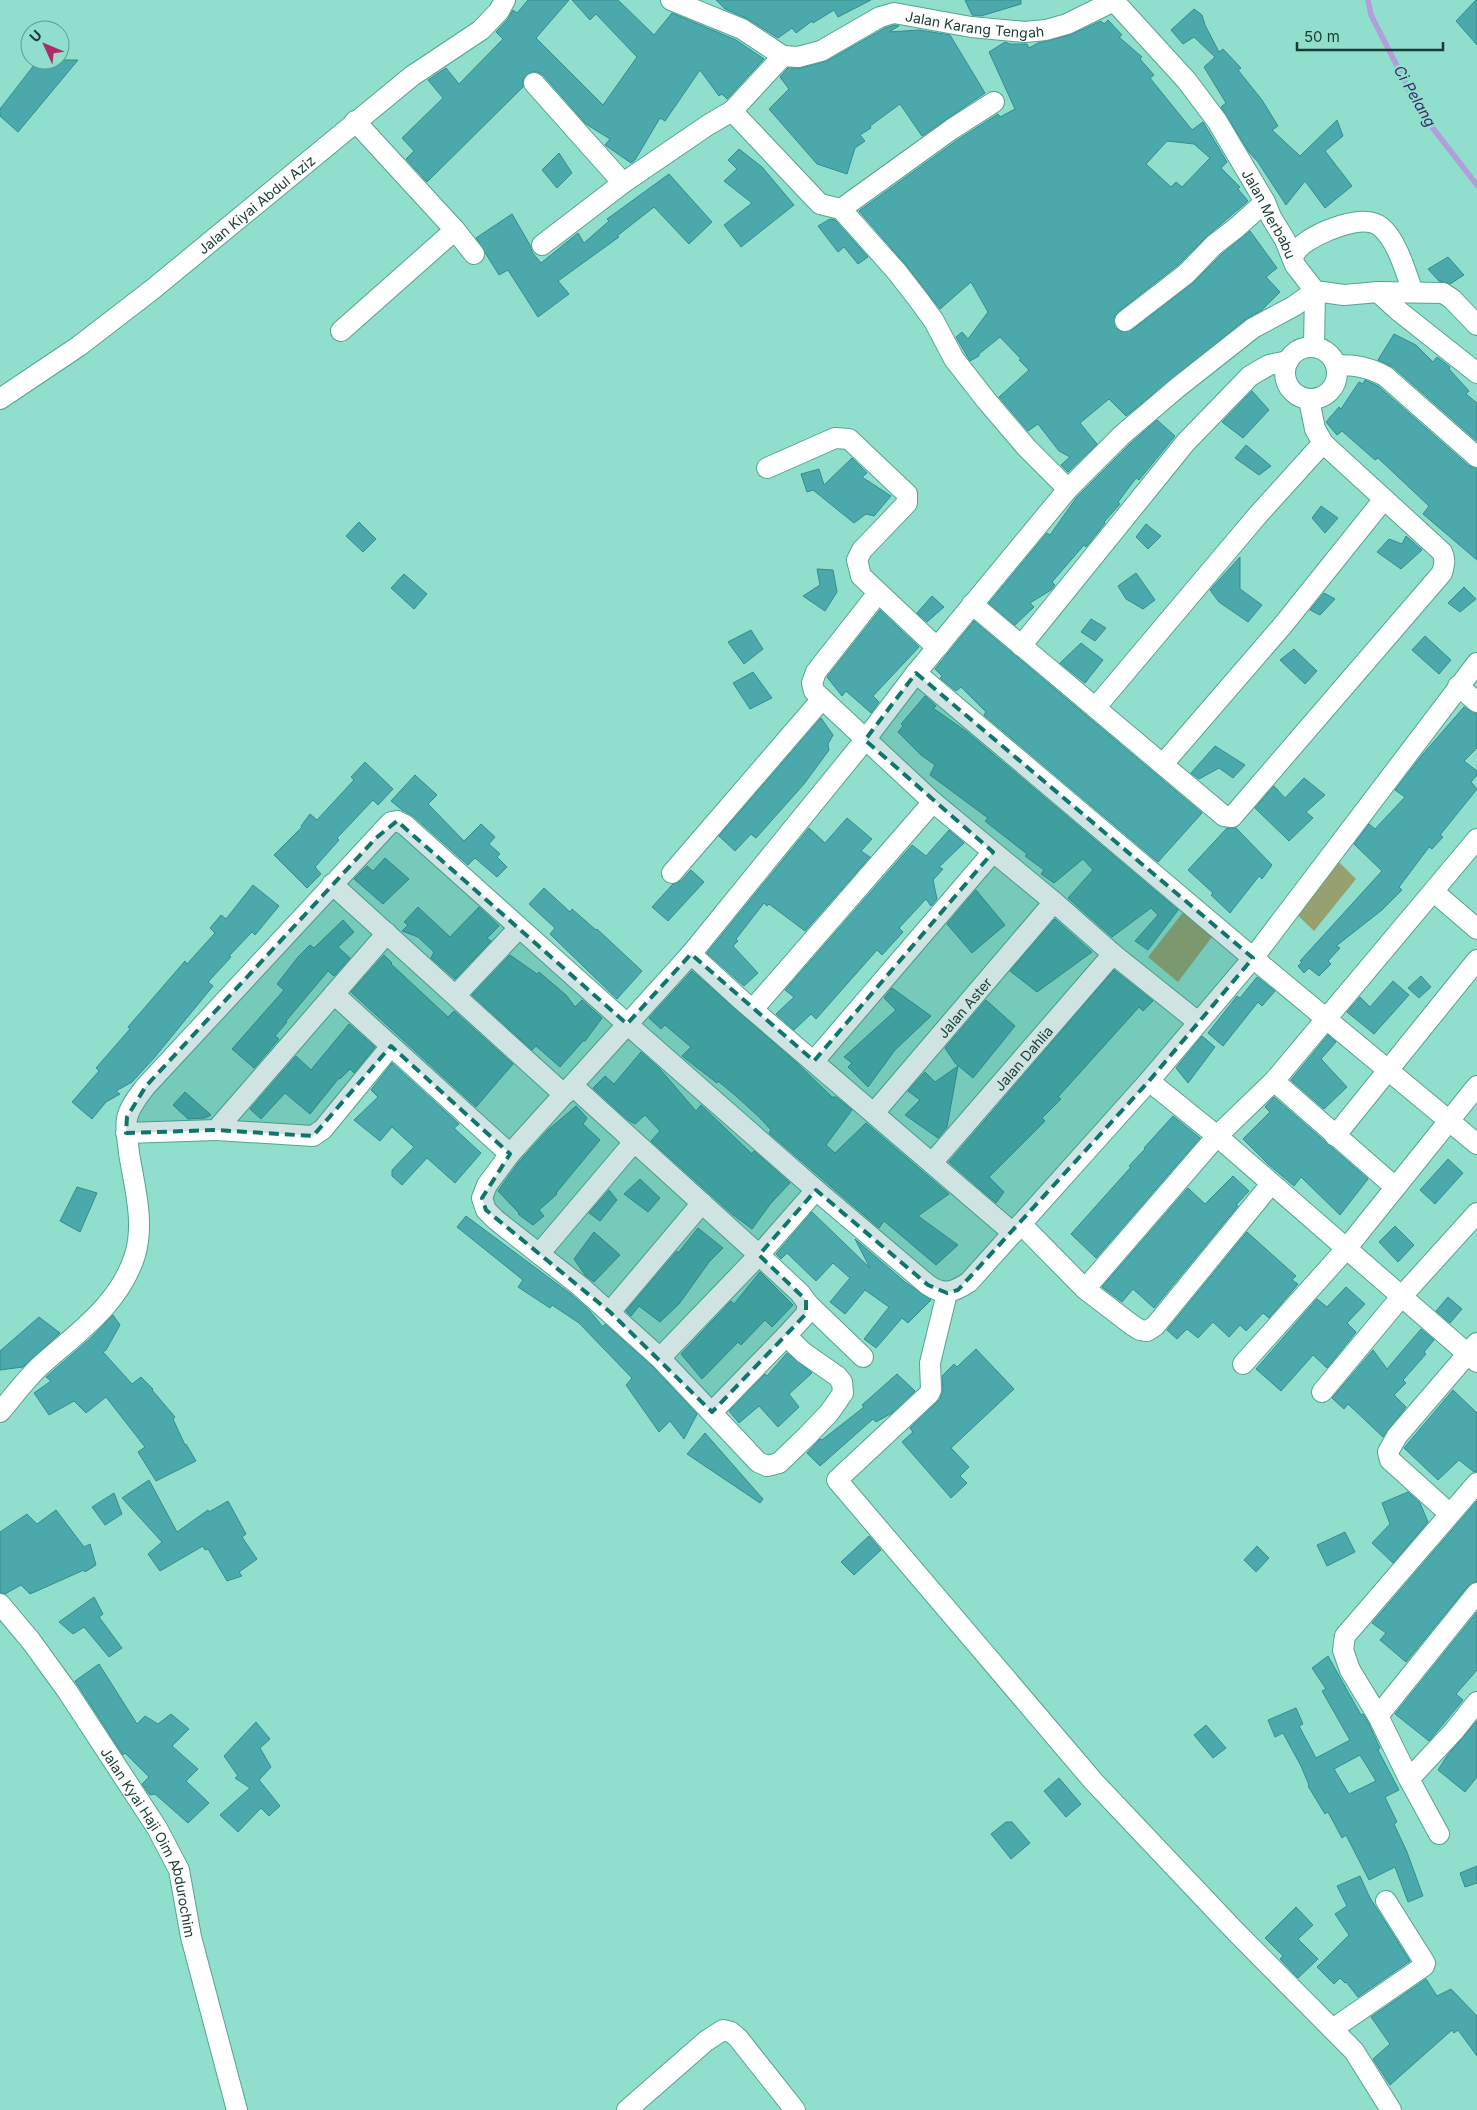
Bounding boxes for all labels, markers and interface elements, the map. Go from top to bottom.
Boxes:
street label: Jalan Karang Tengah [904,7,1045,41]
north arrow [20,20,70,70]
scale bar [1297,20,1443,52]
text: U [26,26,45,45]
text: 50 m [1304,27,1340,46]
water label: Ci Pelang [1390,62,1440,130]
street label: Jalan Kiyai Abdul Aziz [194,151,318,257]
street label: Jalan Merbabu [1239,166,1300,261]
street label: Jalan Aster [934,973,995,1041]
street label: Jalan Dahlia [990,1022,1056,1094]
street label: Jalan Kyai Haji Oim Abdurochim [98,1744,199,1939]

